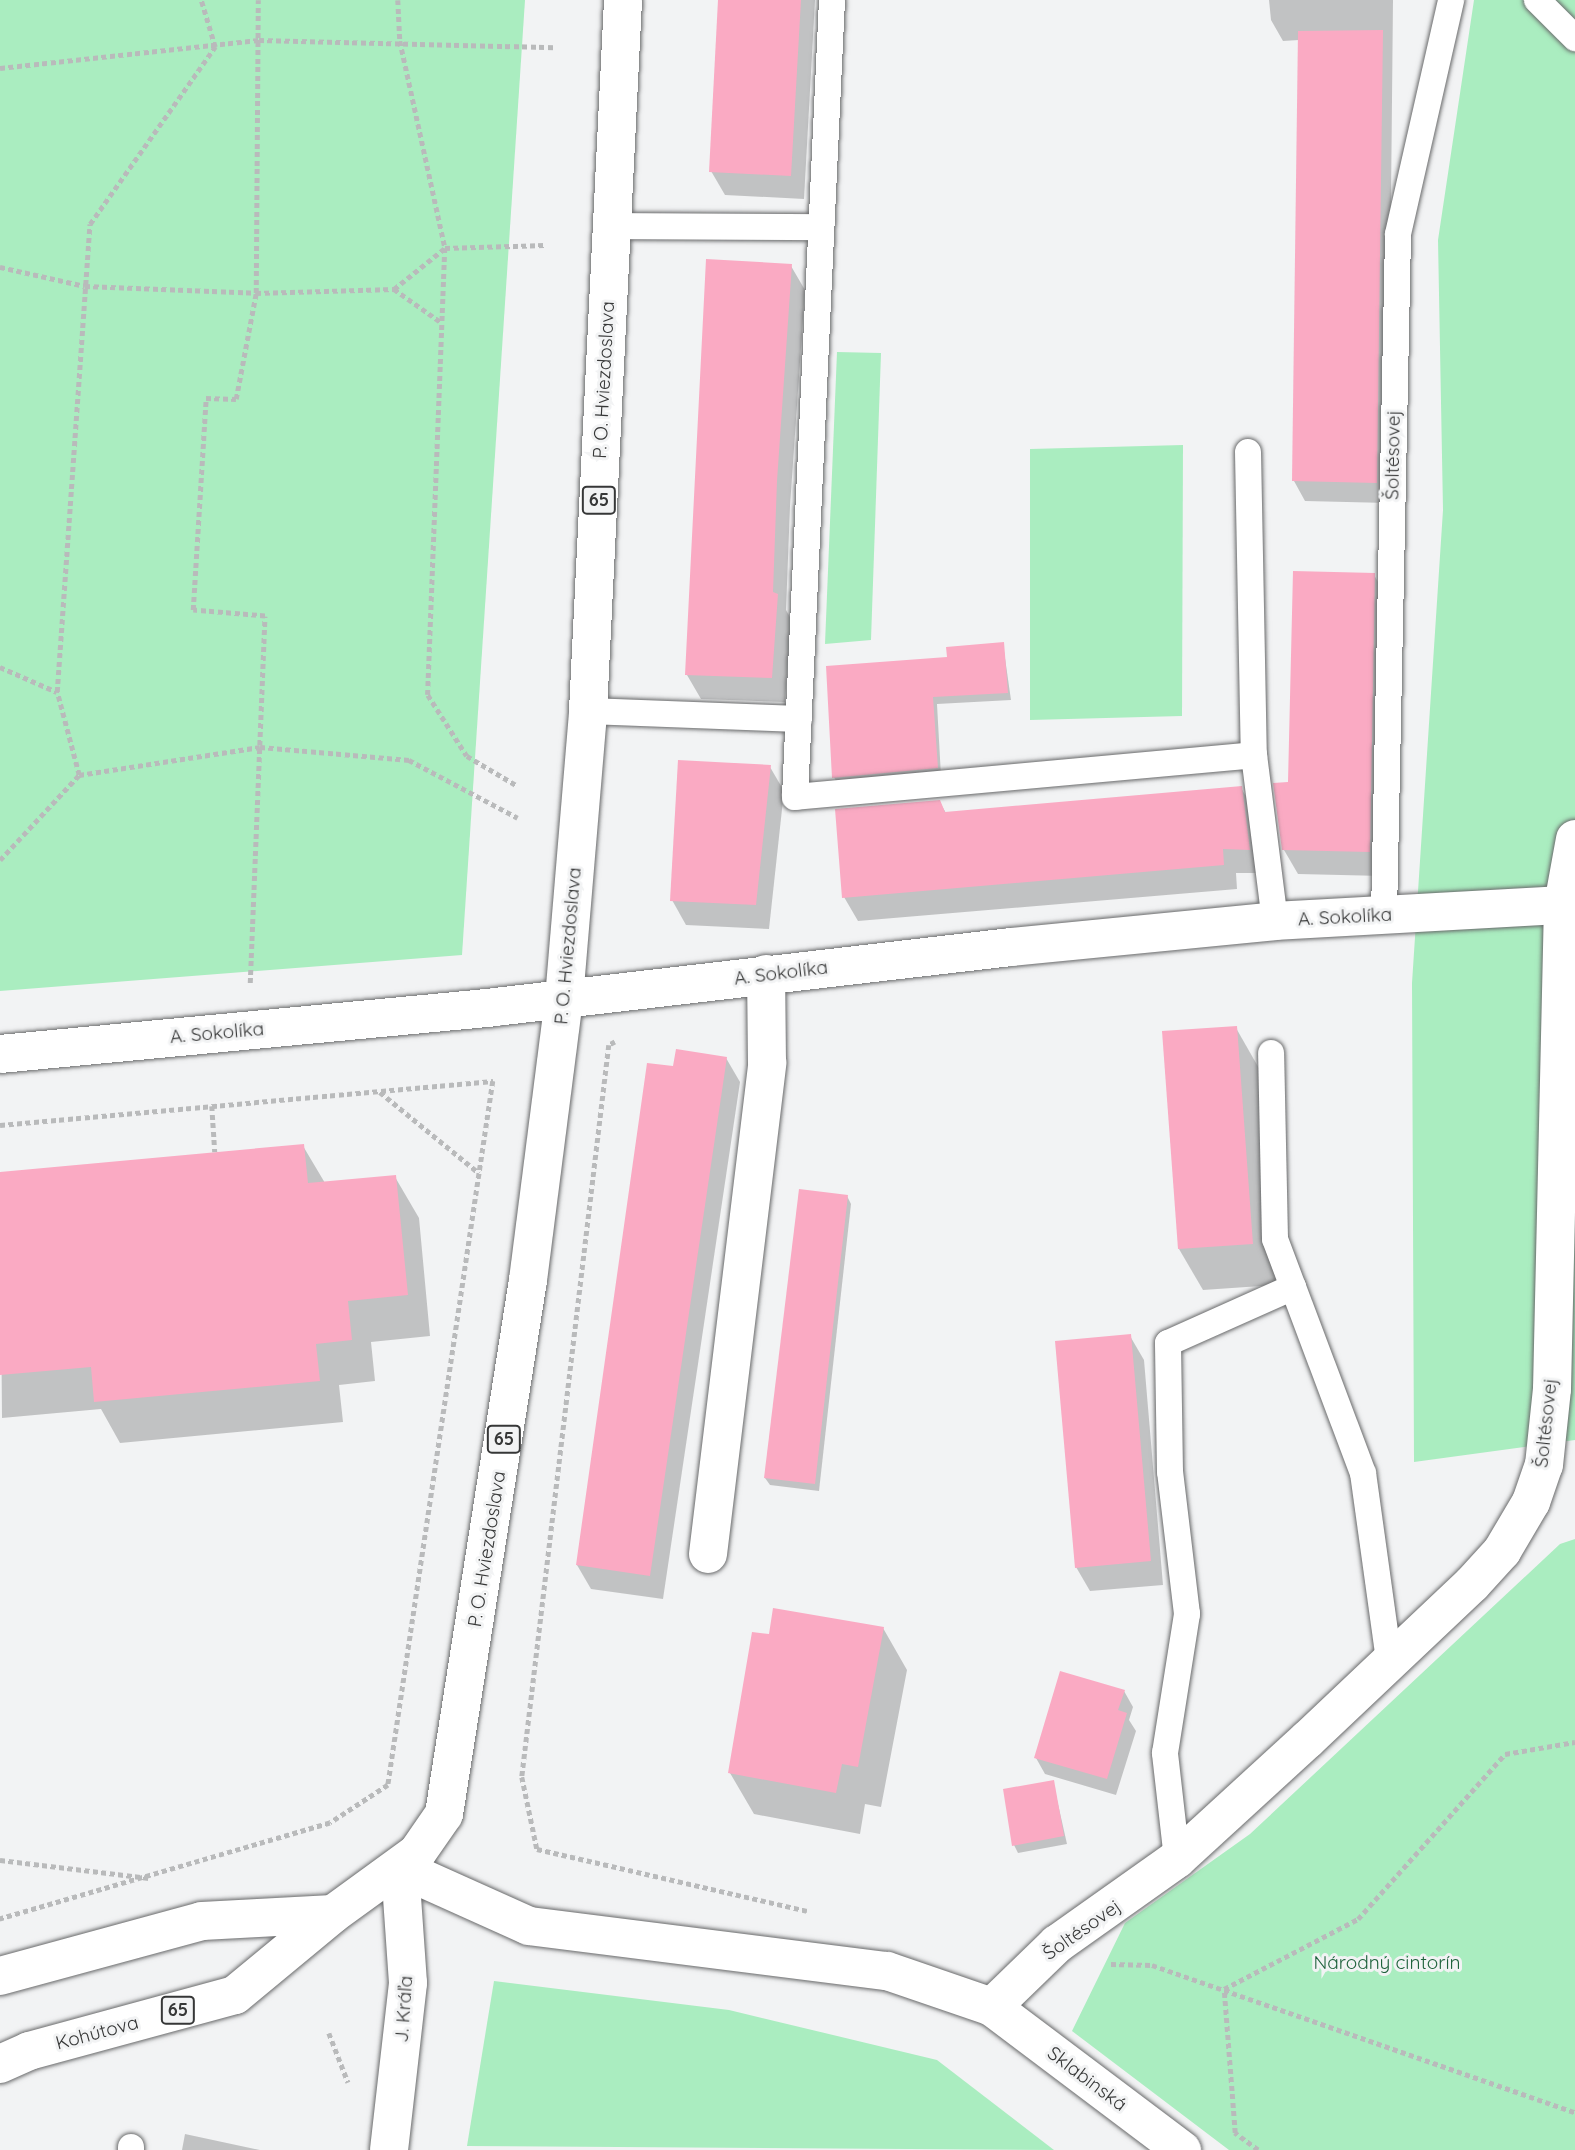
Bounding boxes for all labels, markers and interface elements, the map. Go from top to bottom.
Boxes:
street label: P. O. Hviezdoslava [588,301,620,459]
street label: Šoltésovej [1381,410,1405,500]
road number: 65 [582,486,616,514]
street label: P. O. Hviezdoslava [550,866,586,1026]
street label: A. Sokolíka [1297,903,1393,931]
street label: A. Sokolíka [733,956,829,990]
street label: A. Sokolíka [169,1018,265,1048]
street label: Šoltésovej [1530,1377,1562,1469]
road number: 65 [486,1424,522,1454]
street label: P. O. Hviezdoslava [463,1469,511,1629]
street label: Šoltésovej [1039,1895,1125,1965]
park label: Národný cintorín [1313,1952,1461,1974]
street label: J. Kráľa [390,1975,418,2043]
road number: 65 [160,1996,196,2024]
street label: Kohútova [53,2011,141,2055]
street label: Sklabinská [1043,2042,1131,2116]

